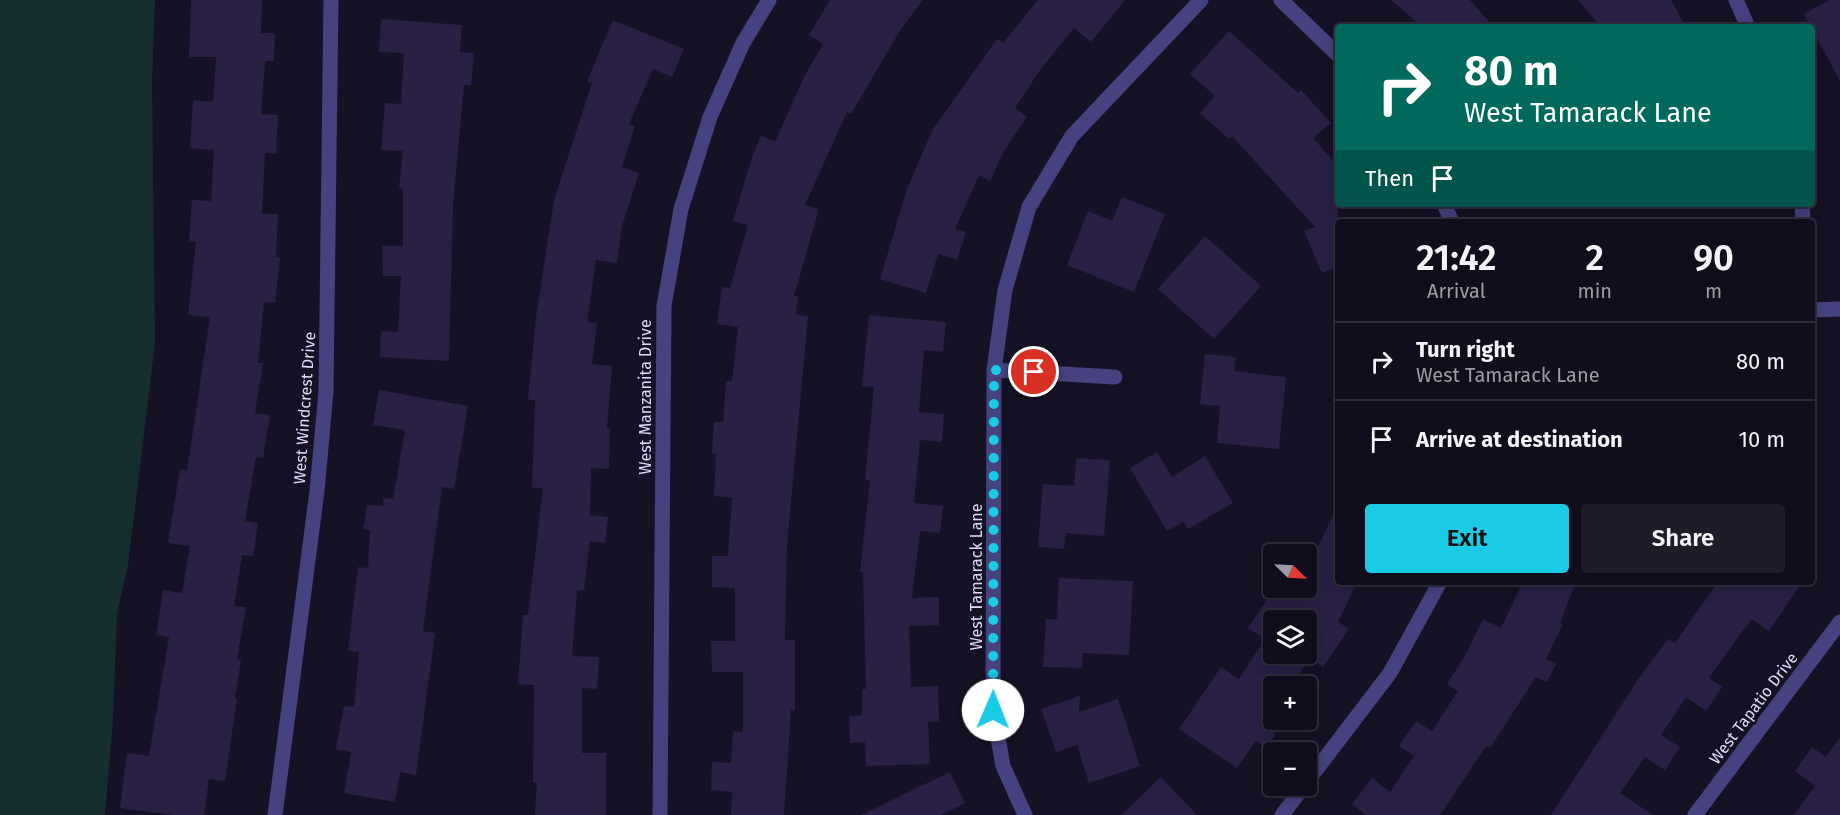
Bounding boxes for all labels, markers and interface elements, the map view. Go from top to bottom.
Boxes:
text: 80 m [1464,46,1558,96]
icon: right [1365,48,1443,126]
text: West Tamarack Lane [1464,97,1712,129]
icon: arrive [1426,162,1459,195]
text: Then [1365,165,1414,192]
text: 21:42 [1416,236,1496,280]
text: 2 [1586,236,1604,280]
text: 90 [1693,236,1734,280]
text: Arrival [1427,279,1486,303]
text: min [1578,279,1612,303]
text: m [1705,279,1722,303]
street label: West Manzanita Drive [636,319,655,475]
street label: West Windcrest Drive [290,331,319,485]
text: Turn right [1416,336,1515,363]
icon: right [1365,345,1398,378]
pin [1008,346,1059,397]
text: 80 m [1736,348,1785,375]
icon: arrive [1017,355,1050,388]
text: West Tamarack Lane [1416,363,1600,387]
icon: arrive [1365,423,1398,456]
text: Arrive at destination [1416,426,1623,453]
text: 10 m [1739,426,1785,453]
street label: West Tamarack Lane [967,504,986,650]
button: Exit [1365,504,1569,573]
button: Share [1581,504,1785,573]
north arrow [1263,544,1317,598]
map controls [1263,544,1317,796]
button: layers [1263,610,1317,664]
street label: West Tapatio Drive [1705,649,1802,768]
button: + [1263,676,1317,730]
position arrow [961,678,1025,742]
button: − [1263,742,1317,796]

